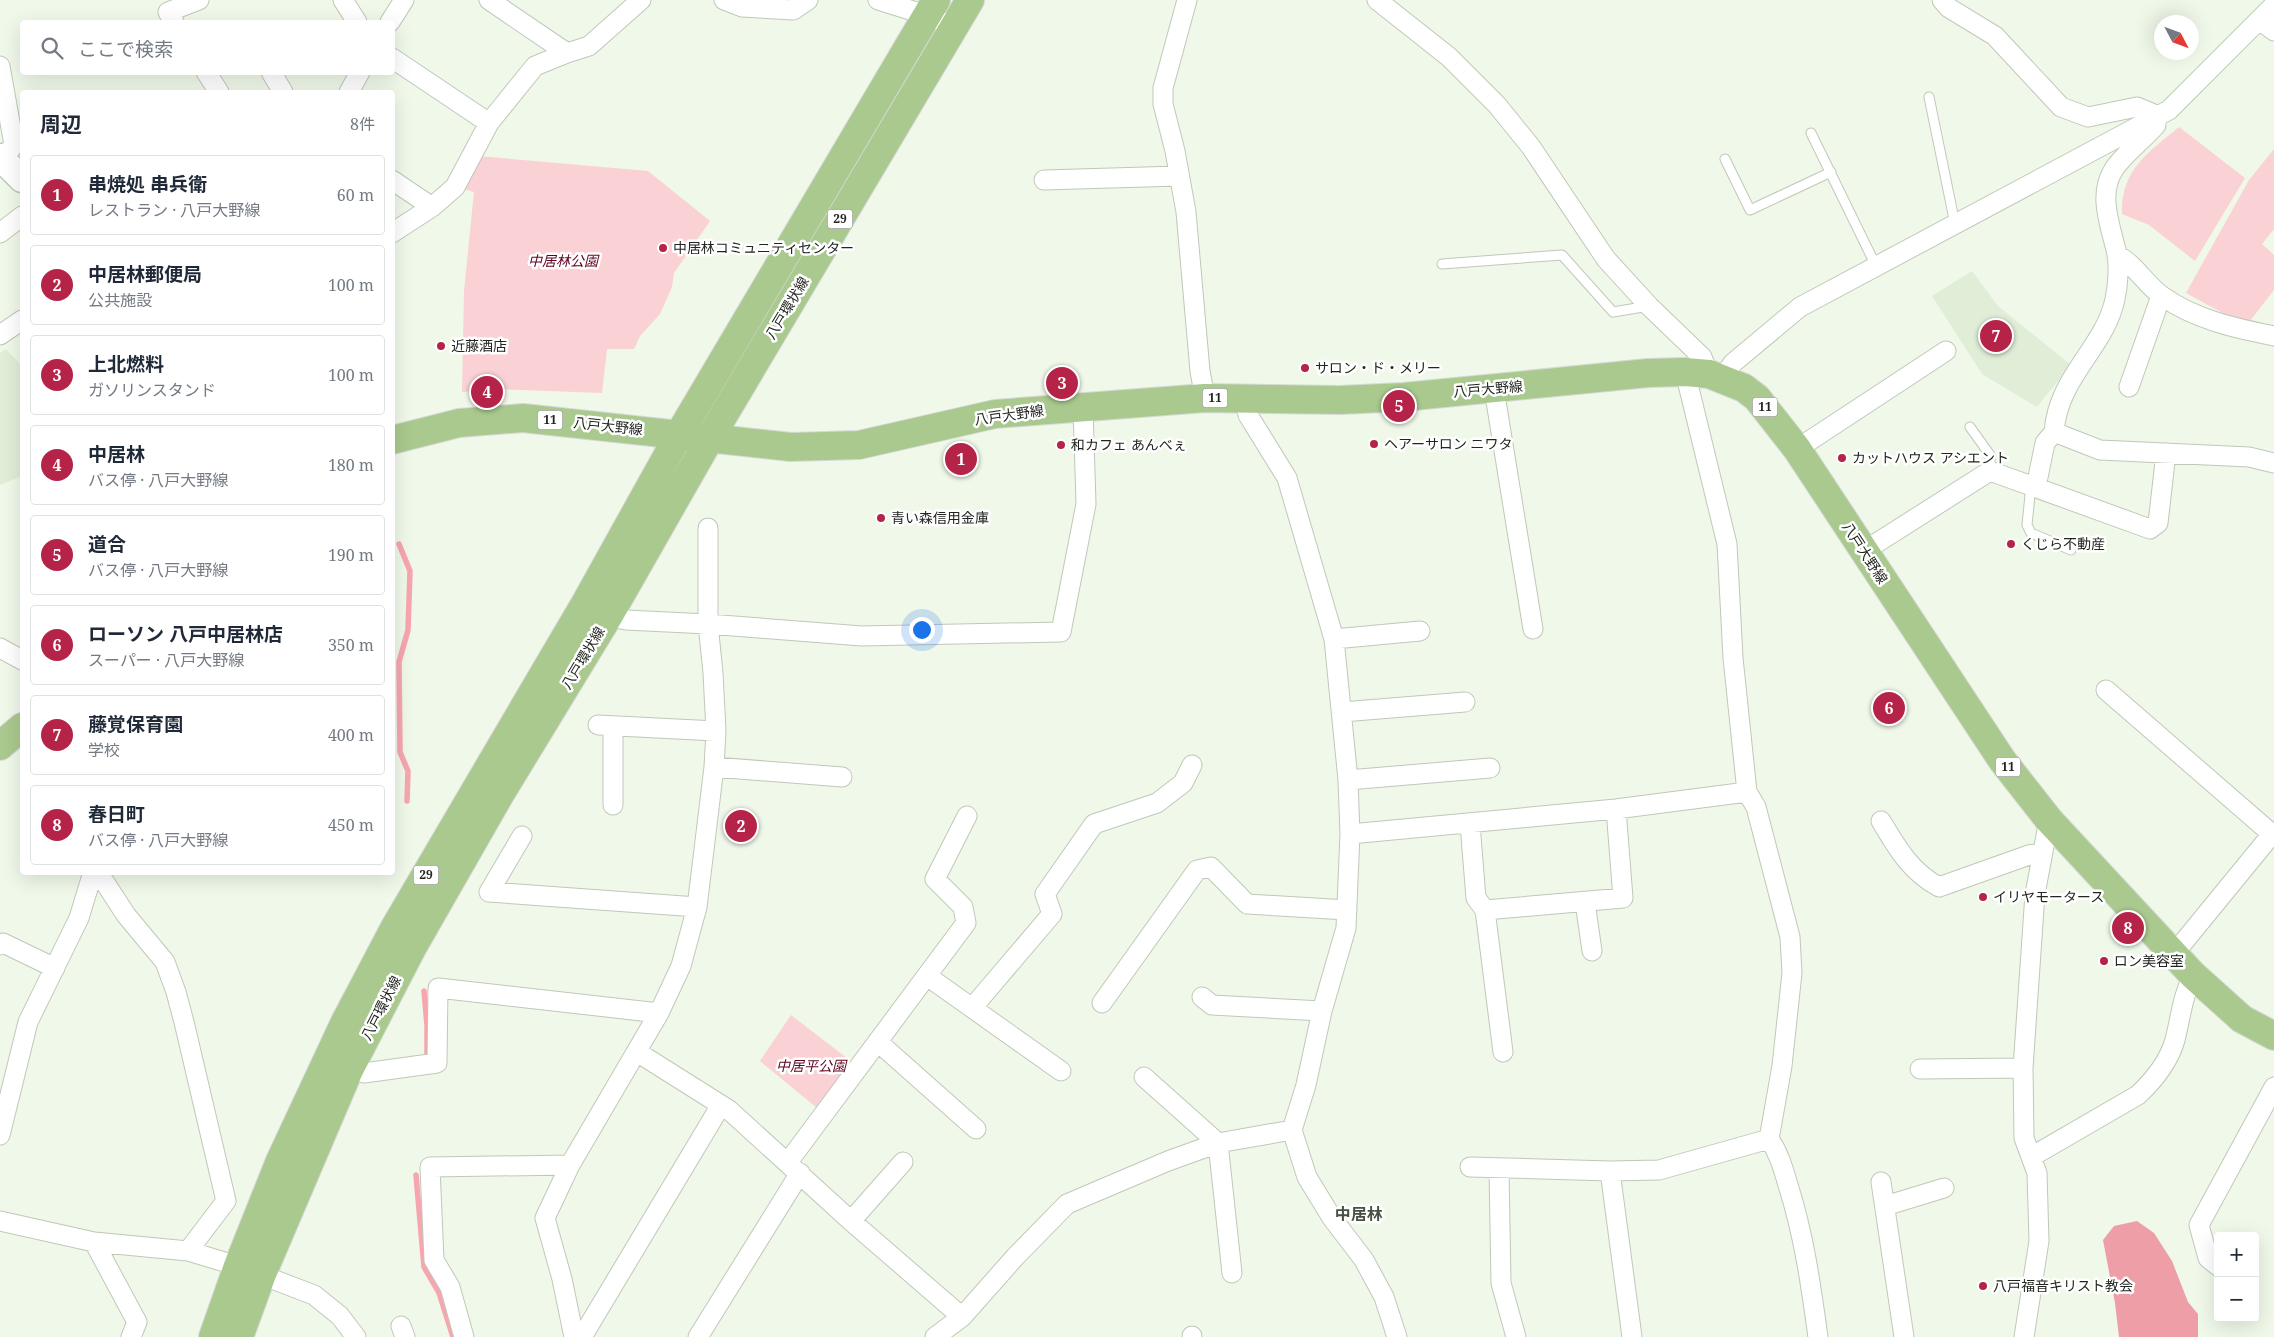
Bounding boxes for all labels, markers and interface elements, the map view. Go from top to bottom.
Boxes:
north arrow [2154,15,2199,60]
search box [20,20,395,75]
icon: search [38,34,66,62]
text: ここで検索 [78,36,173,62]
text: 周辺 [40,110,82,138]
text: 8件 [350,113,375,135]
text: 串焼処 串兵衛 [88,171,207,197]
text: 1 [52,184,62,206]
text: 60 m [337,184,374,206]
text: レストラン · 八戸大野線 [88,199,260,221]
road number: 29 [828,210,852,228]
place label: 中居林コミュニティセンター [673,238,854,257]
marker: 中居林コミュニティセンター [657,242,669,254]
park label: 中居林公園 [528,251,600,270]
text: 中居林郵便局 [88,261,202,287]
street label: 八戸環状線 [760,273,813,343]
text: 2 [52,274,62,296]
text: 100 m [328,274,374,296]
text: 公共施設 [88,289,152,311]
pin: 7 [1980,317,2012,355]
place label: 近藤酒店 [451,336,507,355]
marker: 近藤酒店 [435,340,447,352]
text: 上北燃料 [88,351,164,377]
place label: サロン・ド・メリー [1315,358,1441,377]
marker: サロン・ド・メリー [1299,362,1311,374]
text: 3 [52,364,62,386]
text: 100 m [328,364,374,386]
pin: 3 [1046,364,1078,402]
pin: 4 [471,373,503,411]
street label: 八戸大野線 [1452,376,1524,401]
text: ガソリンスタンド [88,379,216,401]
pin: 5 [1383,387,1415,425]
road number: 11 [1202,388,1228,408]
road number: 11 [1752,398,1778,417]
street label: 八戸大野線 [973,400,1045,429]
road number: 11 [538,410,562,430]
street label: 八戸大野線 [572,412,644,439]
place label: ヘアーサロン ニワタ [1384,434,1513,453]
place label: 和カフェ あんべぇ [1071,435,1187,454]
marker: ヘアーサロン ニワタ [1368,438,1380,450]
marker: 和カフェ あんべぇ [1055,439,1067,451]
pin: 1 [945,440,977,478]
text: 中居林 [88,441,145,467]
place label: カットハウス アシエント [1852,448,2009,467]
marker: カットハウス アシエント [1836,452,1848,464]
text: 4 [52,454,62,476]
text: 180 m [328,454,374,476]
text: バス停 · 八戸大野線 [88,469,228,491]
place label: 青い森信用金庫 [891,508,989,527]
marker: 青い森信用金庫 [875,512,887,524]
street label: 八戸大野線 [1838,518,1892,587]
text: 道合 [88,531,126,557]
place label: くじら不動産 [2021,534,2105,553]
marker: くじら不動産 [2005,538,2017,550]
text: 5 [52,544,62,566]
text: 190 m [328,544,374,566]
text: バス停 · 八戸大野線 [88,559,228,581]
your location [909,617,935,643]
text: ローソン 八戸中居林店 [88,621,283,647]
street label: 八戸環状線 [556,623,609,693]
text: 6 [52,634,62,656]
text: 350 m [328,634,374,656]
text: スーパー · 八戸大野線 [88,649,244,671]
pin: 6 [1873,689,1905,727]
text: 藤覚保育園 [88,711,183,737]
text: 7 [52,724,62,746]
text: 400 m [328,724,374,746]
text: 学校 [88,739,120,761]
road number: 11 [1996,758,2020,776]
text: 春日町 [88,801,145,827]
pin: 2 [725,807,757,845]
text: 8 [52,814,62,836]
text: 450 m [328,814,374,836]
text: バス停 · 八戸大野線 [88,829,228,851]
road number: 29 [414,866,438,884]
place label: イリヤモータース [1993,887,2104,906]
marker: イリヤモータース [1977,891,1989,903]
pin: 8 [2112,909,2144,947]
place label: ロン美容室 [2114,951,2184,970]
marker: ロン美容室 [2098,955,2110,967]
street label: 八戸環状線 [356,972,405,1043]
park label: 中居平公園 [776,1056,848,1075]
district label: 中居林 [1335,1203,1383,1225]
map controls [2214,1232,2259,1322]
button: + [2214,1232,2259,1277]
place label: 八戸福音キリスト教会 [1993,1276,2133,1295]
button: − [2214,1277,2259,1322]
marker: 八戸福音キリスト教会 [1977,1280,1989,1292]

